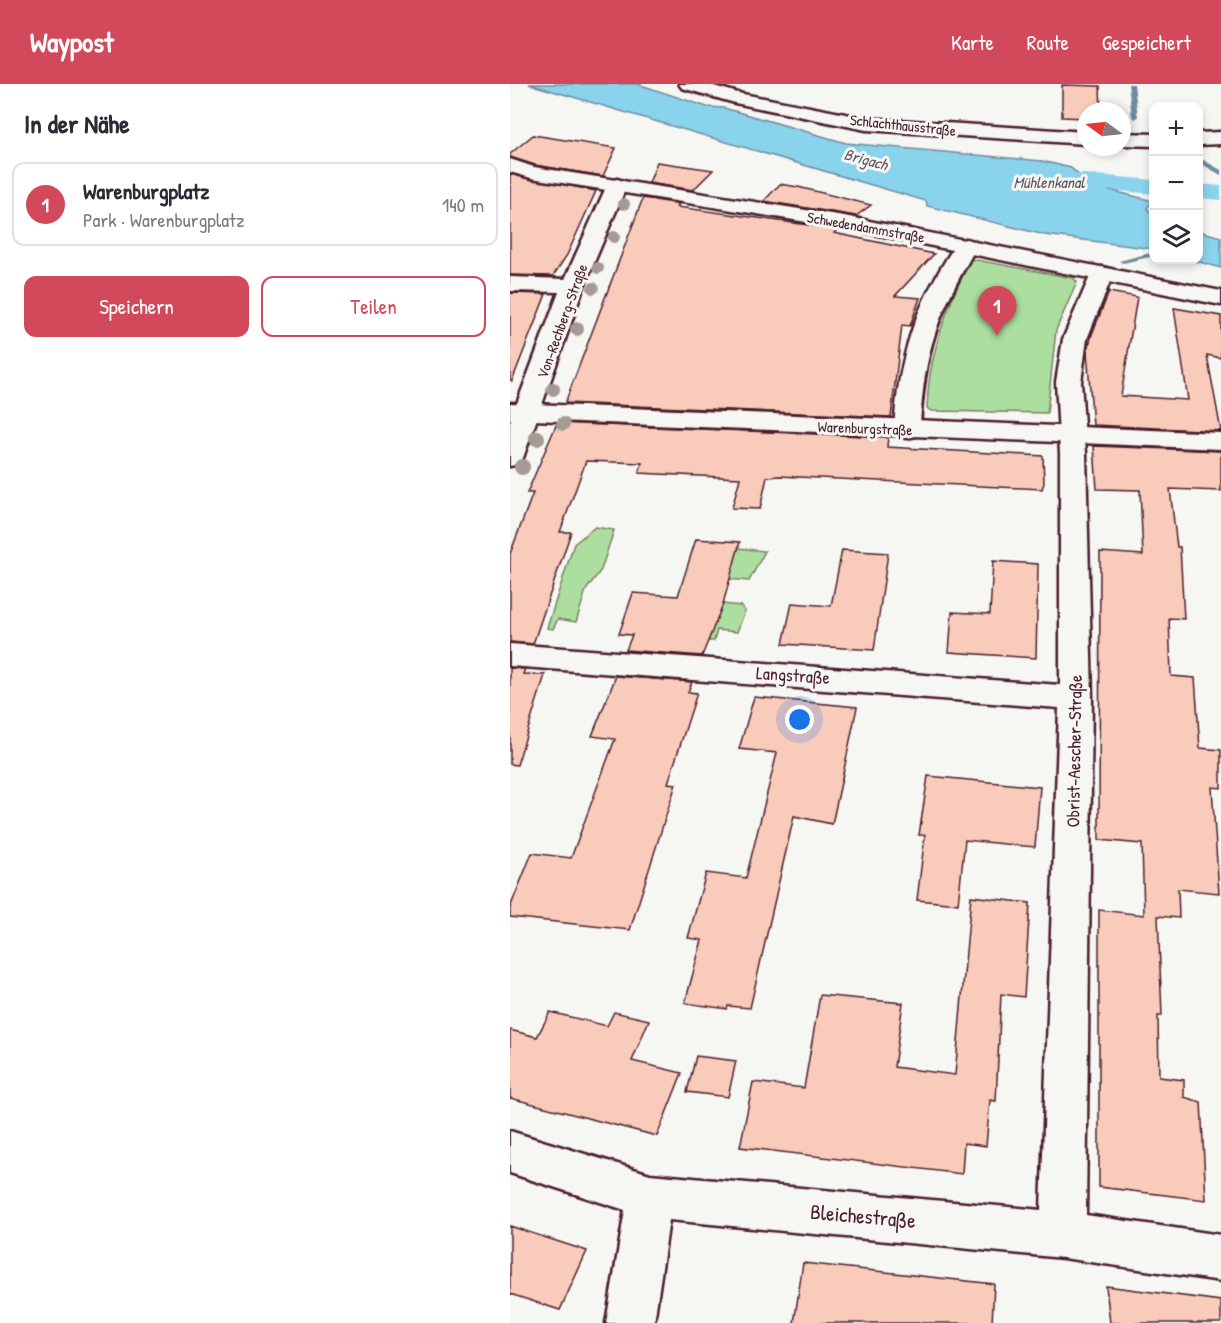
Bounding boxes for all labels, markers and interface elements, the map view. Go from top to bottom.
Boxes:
text: Waypost [30,23,114,61]
text: Karte [951,28,994,57]
text: Route [1027,28,1069,57]
text: Gespeichert [1102,28,1191,57]
north arrow [1077,102,1131,156]
map controls [1149,102,1203,264]
button: + [1149,102,1203,156]
text: In der Nähe [24,106,130,141]
street label: Schlachthausstraße [849,109,957,141]
water label: Brigach [842,143,891,176]
button: − [1149,156,1203,210]
water label: Mühlenkanal [1013,171,1085,193]
text: Warenburgplatz [83,176,209,206]
text: 1 [42,191,49,218]
text: 140 m [442,191,484,218]
text: Park · Warenburgplatz [83,206,245,233]
street label: Schwedendammstraße [806,206,927,248]
button: layers [1149,210,1203,264]
street label: Von-Rechberg-Straße [532,261,592,381]
button: Speichern [24,276,249,337]
button: Teilen [261,276,486,337]
pin: 1 [978,286,1016,336]
street label: Warenburgstraße [817,416,913,440]
street label: Langstraße [755,660,831,690]
street label: Obrist-Aescher-Straße [1060,674,1088,828]
your location [785,705,814,734]
street label: Bleichestraße [809,1197,917,1235]

